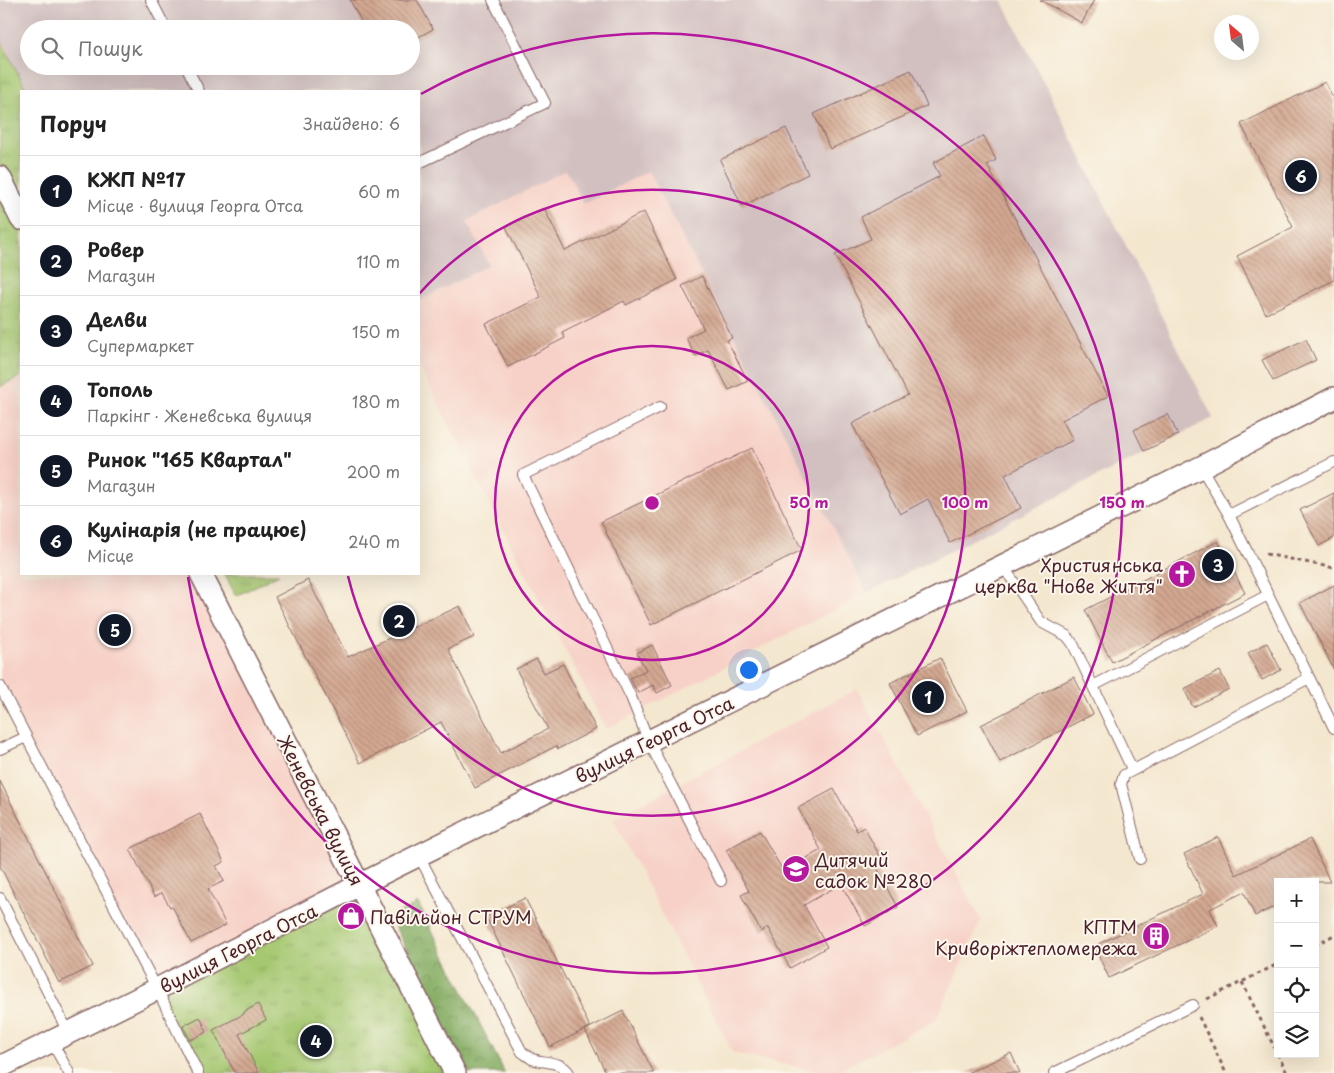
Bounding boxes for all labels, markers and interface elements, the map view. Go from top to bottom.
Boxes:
north arrow [1214,15,1259,60]
search box [20,20,420,75]
icon: search [38,34,66,62]
text: Пошук [78,34,143,62]
text: Поруч [40,107,107,139]
text: Знайдено: 6 [303,111,400,135]
pin: 6 [1285,157,1317,195]
text: КЖП №17 [87,165,185,193]
text: 1 [52,179,60,203]
text: 60 m [358,179,400,203]
text: Місце · вулиця Георга Отса [87,193,303,217]
text: Ровер [87,235,144,263]
text: 2 [50,249,62,273]
text: 110 m [357,249,400,273]
text: Магазин [87,263,156,287]
text: Делви [87,305,147,333]
text: 3 [51,319,61,343]
text: 150 m [352,319,400,343]
text: Супермаркет [87,333,194,357]
text: Тополь [87,375,153,403]
text: 4 [51,389,61,413]
text: 180 m [352,389,400,413]
text: Паркінг · Женевська вулиця [87,403,312,427]
text: Ринок "165 Квартал" [87,445,292,473]
text: 5 [51,459,61,483]
text: 200 m [347,459,400,483]
text: Магазин [87,473,156,497]
text: 50 m [790,490,828,513]
text: 100 m [942,490,988,513]
text: 150 m [1099,490,1145,513]
centre of rings [643,494,661,512]
text: Кулінарія (не працює) [87,515,307,543]
text: 6 [50,529,62,553]
text: 240 m [348,529,400,553]
text: Місце [87,543,134,567]
pin: 3 [1202,546,1234,584]
place label: Християнська церква "Нове Життя" [974,551,1164,599]
church icon: Християнська церква "Нове Життя" [1167,559,1197,589]
pin: 2 [383,602,415,640]
pin: 5 [99,611,131,649]
your location [736,657,762,683]
pin: 1 [912,678,944,716]
street label: вулиця Георга Отса [570,689,739,789]
street label: Женевська вулиця [271,730,371,890]
place label: Дитячий садок №280 [814,846,932,894]
school or university icon: Дитячий садок №280 [781,854,811,884]
map controls [1274,878,1319,1058]
button: + [1274,878,1319,923]
street label: вулиця Георга Отса [155,896,322,999]
shop icon: Павільйон СТРУМ [336,901,366,931]
place label: Павільйон СТРУМ [370,903,532,930]
place label: КПТМ Криворіжтепломережа [935,913,1137,961]
building icon: КПТМ Криворіжтепломережа [1141,921,1171,951]
button: − [1274,923,1319,968]
button: locate [1274,968,1319,1013]
button: layers [1274,1013,1319,1058]
pin: 4 [300,1022,332,1060]

